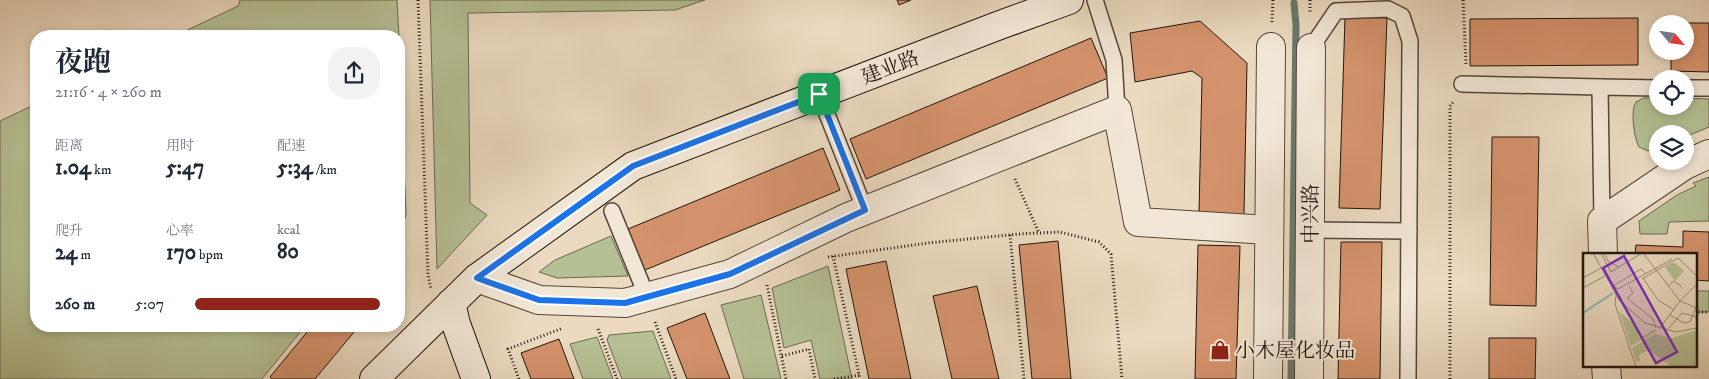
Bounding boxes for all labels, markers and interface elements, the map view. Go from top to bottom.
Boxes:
north arrow [1649,15,1694,60]
map controls [1649,15,1694,170]
text: 夜跑 [55,45,111,80]
street label: 建业路 [858,46,923,91]
button: share [328,47,380,99]
button: locate [1649,70,1694,115]
pin [798,73,840,115]
icon: arrive [805,80,833,108]
text: 21:16 · 4 × 260 m [55,82,162,102]
button: layers [1649,125,1694,170]
text: 距离 [55,137,83,155]
text: 用时 [166,137,194,155]
text: 配速 [277,137,305,155]
text: 1.04 [55,155,91,181]
text: 5:47 [166,155,204,181]
text: 5:34 [277,155,313,181]
text: km [91,161,111,179]
text: /km [313,161,337,179]
street label: 中兴路 [1299,184,1324,244]
text: kcal [277,221,300,239]
text: 爬升 [55,222,83,240]
text: 心率 [166,222,194,240]
text: 80 [277,239,299,265]
text: 24 [55,240,77,266]
text: 170 [166,240,196,266]
text: m [77,246,91,264]
text: bpm [196,246,223,264]
inset map [1583,253,1696,366]
text: 260 m [55,294,95,314]
text: 5:07 [135,294,164,314]
shop icon: 小木屋化妆品 [1209,339,1231,361]
place label: 小木屋化妆品 [1235,339,1355,364]

